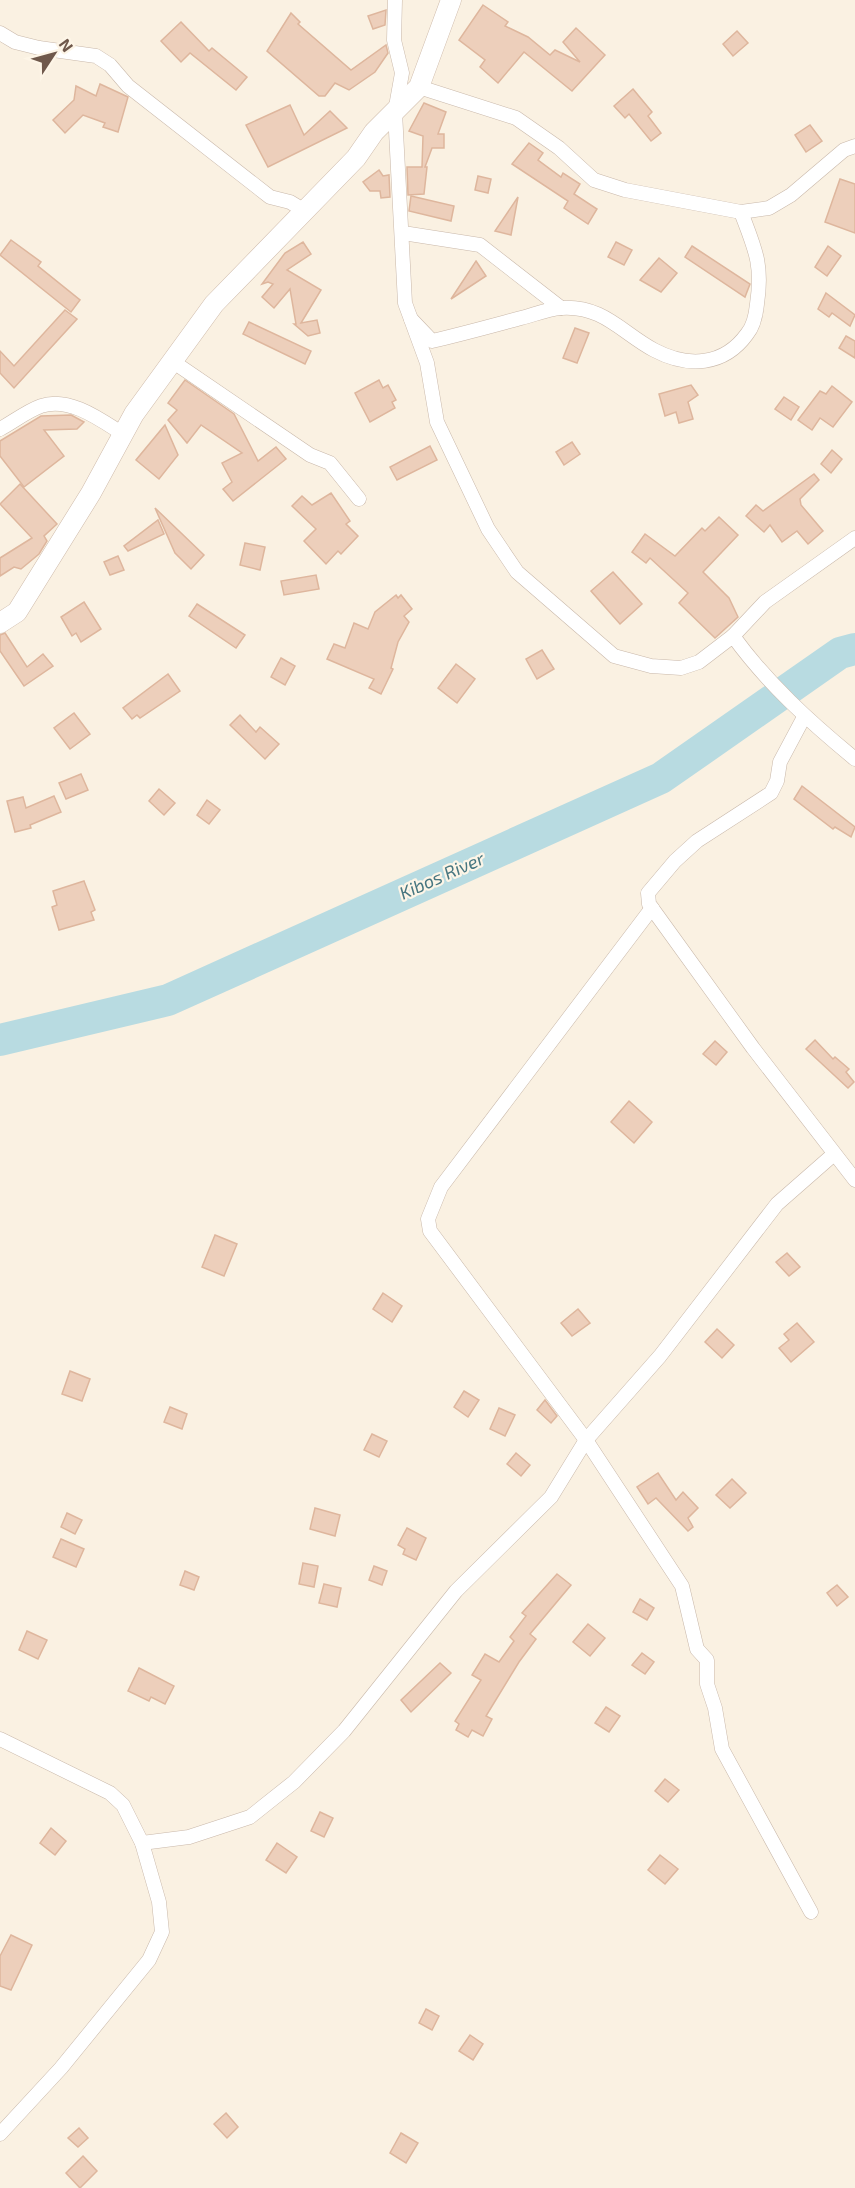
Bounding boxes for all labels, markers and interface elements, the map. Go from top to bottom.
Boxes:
north arrow [24,24,84,84]
text: N [55,35,78,55]
water label: Kibos River [396,846,488,904]

